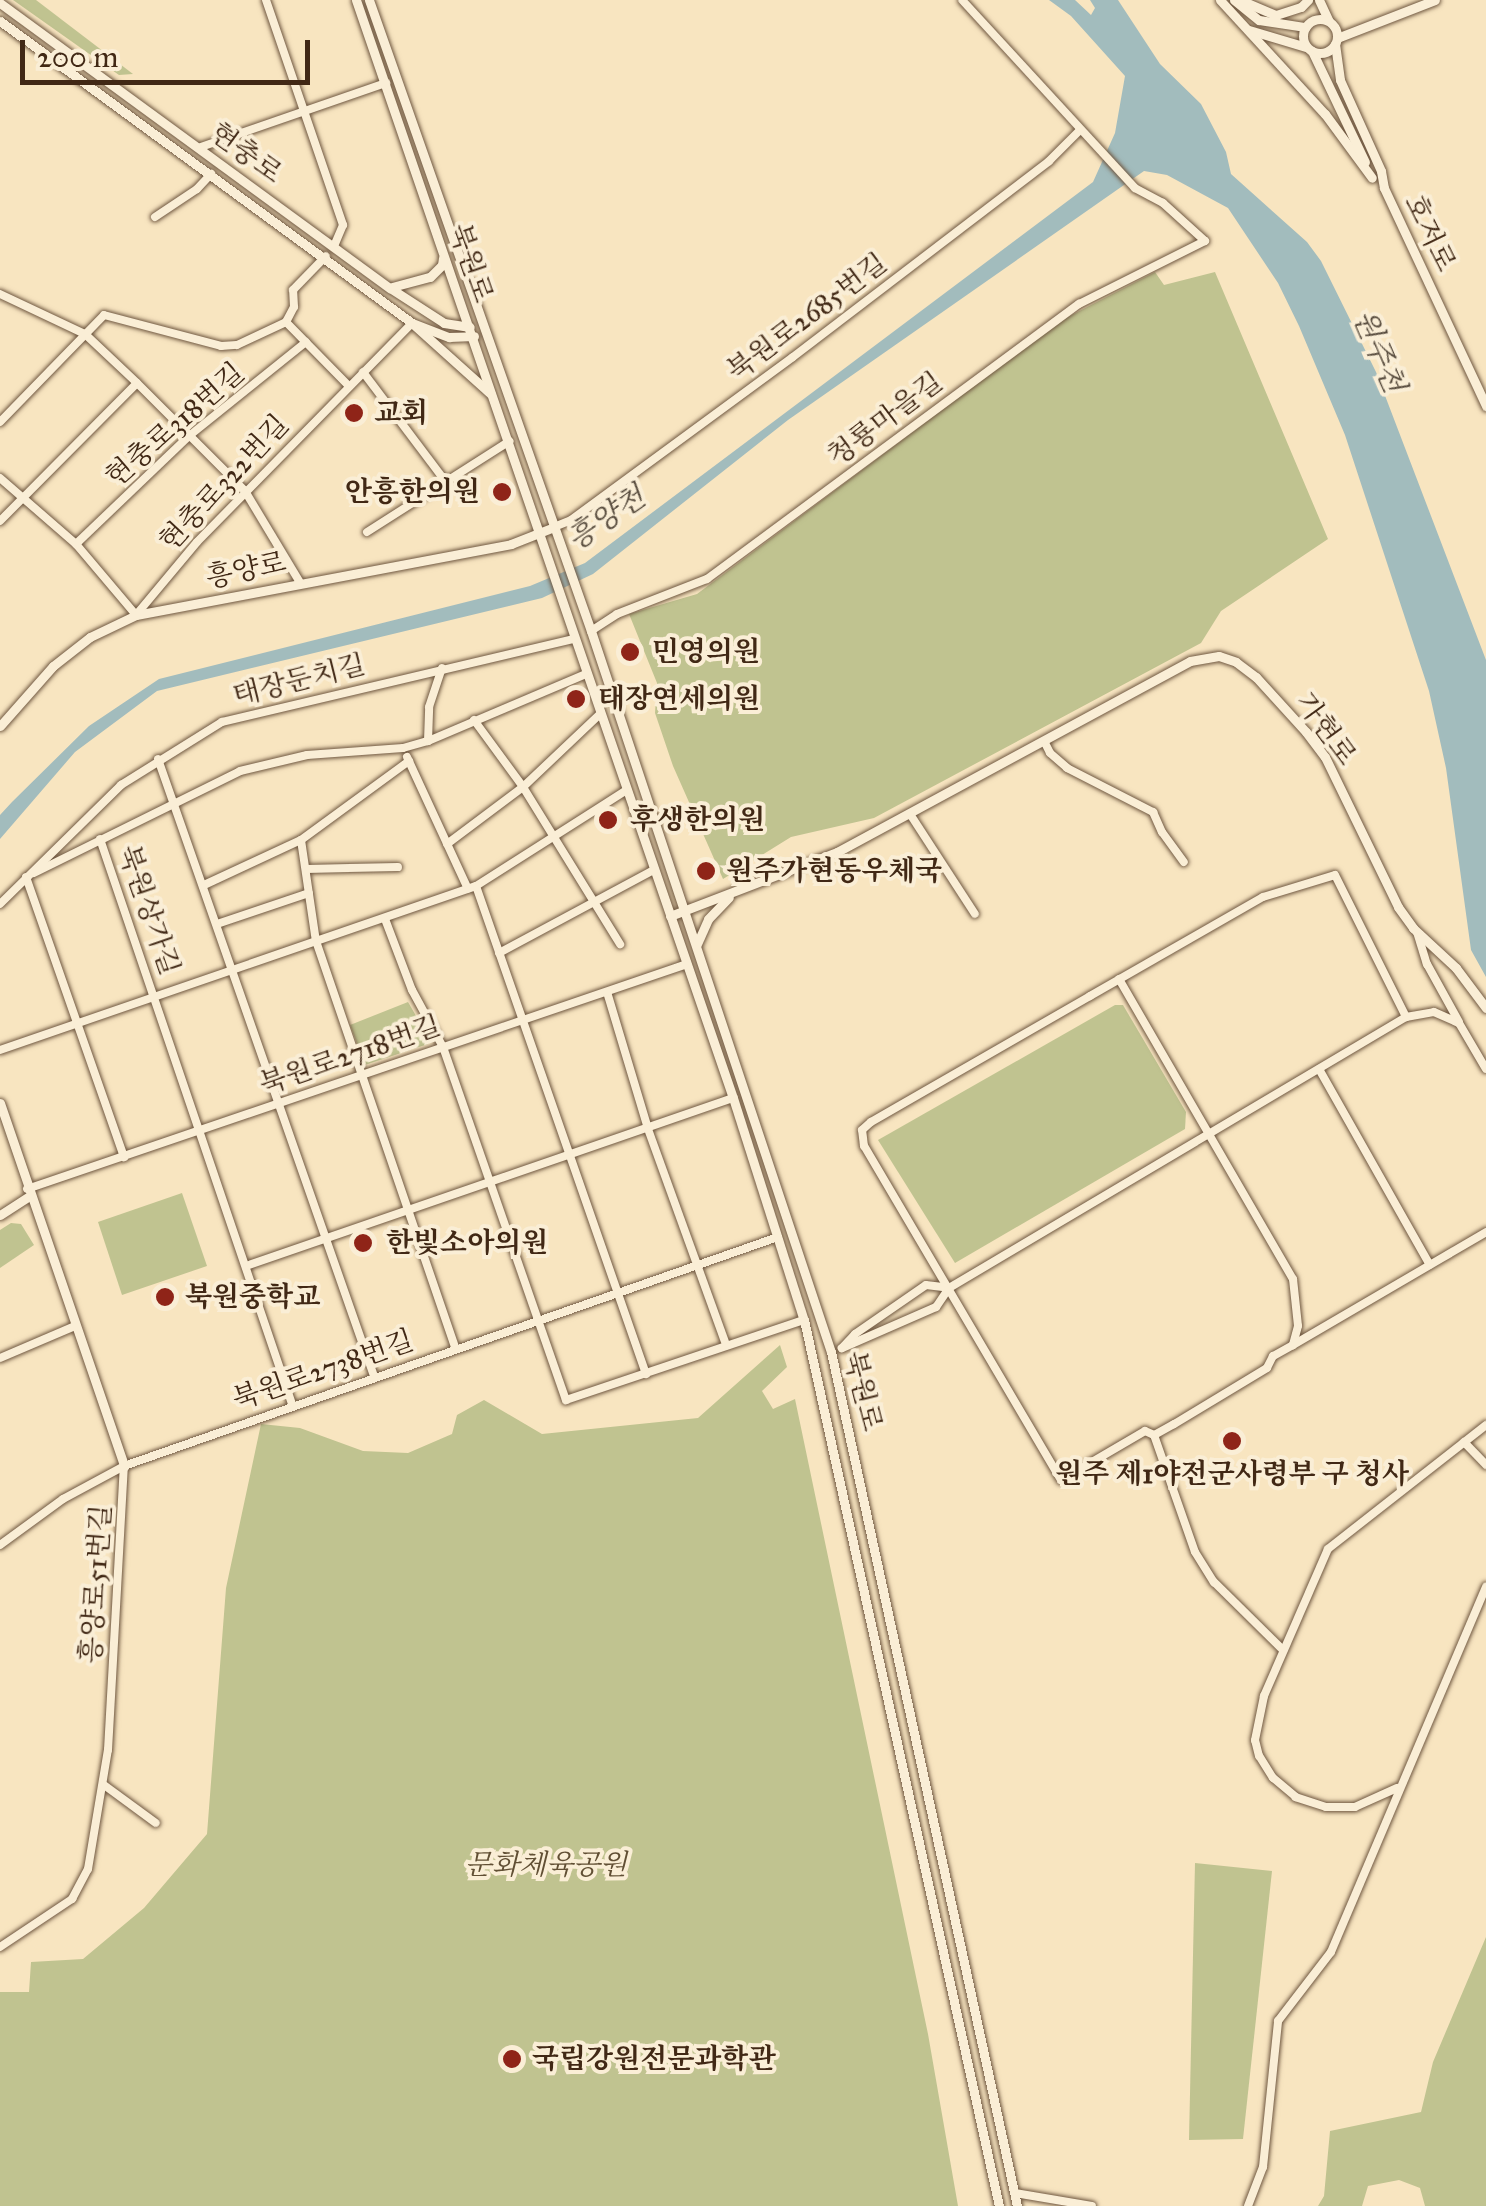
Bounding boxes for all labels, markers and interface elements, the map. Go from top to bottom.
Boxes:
scale bar [25,20,315,82]
text: 200 m [37,39,118,75]
street label: 현충로 [203,116,289,190]
street label: 호저로 [1397,189,1463,277]
street label: 북원로 [442,219,500,307]
street label: 북원로2685번길 [720,246,894,388]
water label: 원주천 [1345,304,1413,398]
street label: 현충로318번길 [99,356,251,494]
street label: 청룡마을길 [821,365,949,473]
place label: 교회 [374,396,428,430]
marker: 교회 [343,402,365,424]
street label: 현충로322번길 [152,408,296,558]
place label: 안흥한의원 [345,475,480,509]
marker: 안흥한의원 [489,479,515,505]
water label: 흥양천 [560,479,652,557]
street label: 흥양로 [203,545,289,595]
place label: 민영의원 [652,635,760,669]
marker: 민영의원 [617,639,643,665]
street label: 태장둔치길 [229,647,369,713]
place label: 태장연세의원 [598,682,760,716]
marker: 태장연세의원 [563,686,589,712]
street label: 가현로 [1289,686,1363,772]
place label: 후생한의원 [630,803,765,837]
marker: 후생한의원 [595,807,621,833]
street label: 북원상가길 [111,841,187,979]
place label: 원주가현동우체국 [726,854,942,888]
marker: 원주가현동우체국 [695,860,717,882]
street label: 북원로2718번길 [255,1008,445,1102]
place label: 한빛소아의원 [386,1226,548,1260]
marker: 한빛소아의원 [350,1230,376,1256]
place label: 북원중학교 [185,1280,320,1314]
marker: 북원중학교 [154,1286,176,1308]
street label: 북원로2738번길 [228,1323,418,1417]
street label: 북원로 [837,1348,889,1434]
marker: 원주 제1야전군사령부 구 청사 [1221,1430,1243,1452]
place label: 원주 제1야전군사령부 구 청사 [1055,1457,1409,1491]
street label: 흥양로51번길 [74,1503,118,1665]
park label: 문화체육공원 [465,1848,627,1882]
place label: 국립강원전문과학관 [532,2042,775,2076]
marker: 국립강원전문과학관 [501,2048,523,2070]

